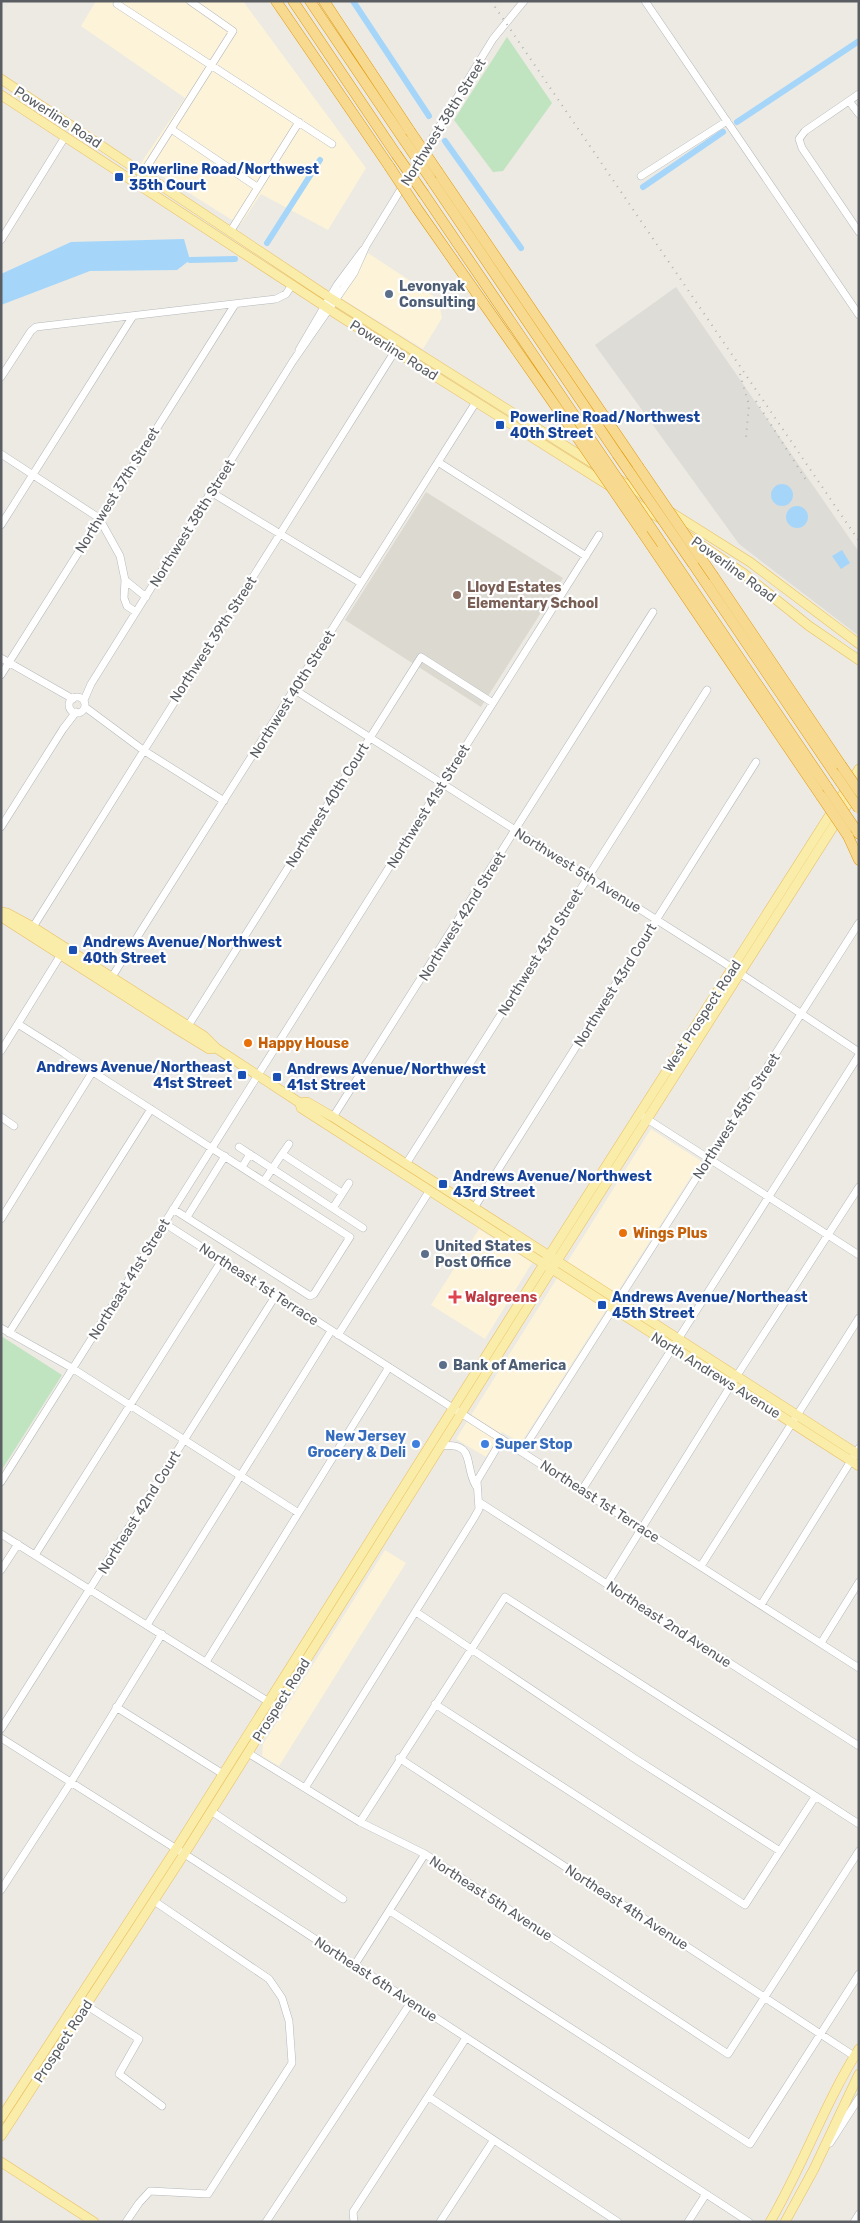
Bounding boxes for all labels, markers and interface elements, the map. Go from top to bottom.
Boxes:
street label: Northwest 38th Street [397,55,490,189]
street label: Powerline Road [11,83,105,152]
place label: Powerline Road/Northwest 35th Court [129,161,320,194]
marker: Powerline Road/Northwest 35th Court [113,171,125,183]
place label: Levonyak Consulting [399,278,476,311]
marker: Levonyak Consulting [383,288,395,300]
street label: Powerline Road [347,317,441,384]
place label: Powerline Road/Northwest 40th Street [510,409,701,442]
marker: Powerline Road/Northwest 40th Street [494,419,506,431]
street label: Northwest 37th Street [72,424,163,556]
street label: Northwest 38th Street [146,456,239,590]
street label: Powerline Road [688,533,779,606]
street label: Northwest 39th Street [166,573,261,705]
place label: Lloyd Estates Elementary School [467,579,598,612]
marker: Lloyd Estates Elementary School [451,589,463,601]
street label: Northwest 40th Street [246,627,339,761]
street label: Northwest 40th Court [282,739,373,871]
street label: Northwest 41st Street [383,741,474,871]
street label: Northwest 5th Avenue [511,824,644,916]
street label: Northwest 42nd Street [416,848,510,984]
street label: Northwest 43rd Street [494,885,587,1019]
street label: Northwest 43rd Court [570,920,661,1050]
place label: Andrews Avenue/Northwest 40th Street [83,934,282,967]
marker: Andrews Avenue/Northwest 40th Street [67,944,79,956]
street label: West Prospect Road [660,957,745,1075]
place label: Happy House [258,1035,349,1052]
marker: Happy House [242,1037,254,1049]
street label: Northwest 45th Street [689,1050,784,1182]
place label: Andrews Avenue/Northeast 41st Street [36,1059,232,1092]
place label: Andrews Avenue/Northwest 41st Street [287,1061,486,1094]
marker: Andrews Avenue/Northeast 41st Street [236,1069,248,1081]
marker: Andrews Avenue/Northwest 41st Street [271,1071,283,1083]
place label: Andrews Avenue/Northwest 43rd Street [453,1168,652,1201]
marker: Andrews Avenue/Northwest 43rd Street [437,1178,449,1190]
street label: Northeast 41st Street [85,1215,174,1343]
place label: Wings Plus [633,1225,708,1242]
marker: Wings Plus [617,1227,629,1239]
place label: United States Post Office [435,1238,532,1271]
street label: Northeast 1st Terrace [196,1239,322,1329]
marker: United States Post Office [419,1248,431,1260]
place label: Walgreens [465,1289,537,1306]
place label: Andrews Avenue/Northeast 45th Street [612,1289,808,1322]
marker: Walgreens [449,1291,461,1303]
marker: Andrews Avenue/Northeast 45th Street [596,1299,608,1311]
street label: North Andrews Avenue [648,1329,784,1422]
place label: Bank of America [453,1357,566,1374]
marker: Bank of America [437,1359,449,1371]
place label: New Jersey Grocery & Deli [307,1428,407,1461]
place label: Super Stop [495,1436,573,1453]
marker: New Jersey Grocery & Deli [410,1438,422,1450]
marker: Super Stop [479,1438,491,1450]
street label: Northeast 42nd Court [94,1447,185,1577]
street label: Northeast 1st Terrace [537,1456,663,1546]
street label: Northeast 2nd Avenue [603,1578,735,1671]
street label: Prospect Road [249,1655,314,1745]
street label: Northeast 5th Avenue [426,1852,555,1945]
street label: Northeast 4th Avenue [562,1861,692,1954]
street label: Northeast 6th Avenue [311,1933,441,2026]
street label: Prospect Road [30,1997,97,2086]

